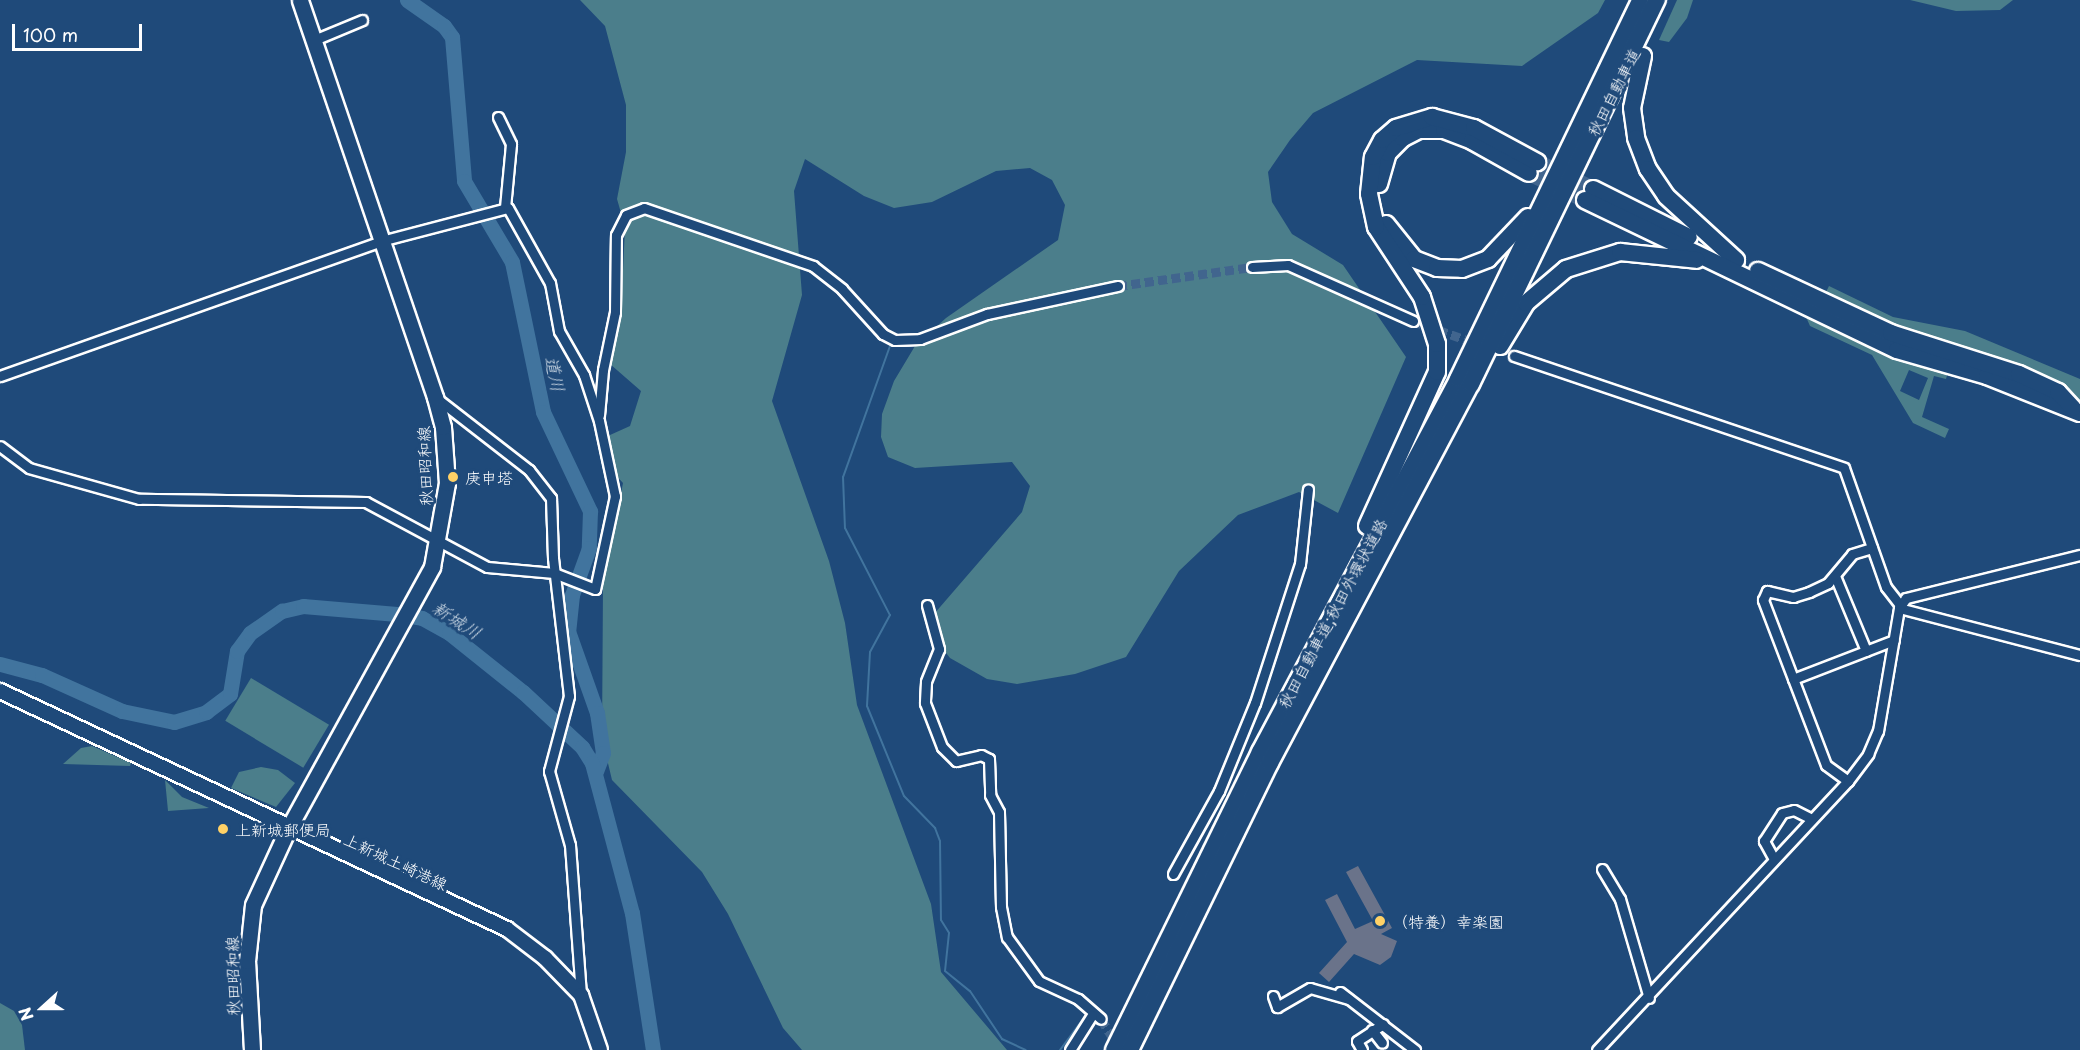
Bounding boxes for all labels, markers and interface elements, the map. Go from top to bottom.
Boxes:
scale bar [15,12,146,50]
text: 100 m [23,21,78,48]
street label: 秋田自動車道 [1583,45,1643,139]
water label: 道川 [541,354,569,394]
street label: 秋田昭和線 [413,426,435,506]
place label: 庚申塔 [465,467,513,487]
marker: 庚申塔 [446,470,460,484]
street label: 秋田自動車道;秋田外環状道路 [1274,515,1390,711]
water label: 新城川 [428,596,486,644]
place label: 上新城郵便局 [235,819,331,839]
marker: 上新城郵便局 [216,822,230,836]
street label: 上新城土崎港線 [341,829,451,893]
place label: （特養）幸楽園 [1392,911,1504,931]
marker: （特養）幸楽園 [1373,914,1387,928]
street label: 秋田昭和線 [222,936,242,1016]
north arrow [12,978,72,1038]
text: N [12,1004,39,1025]

